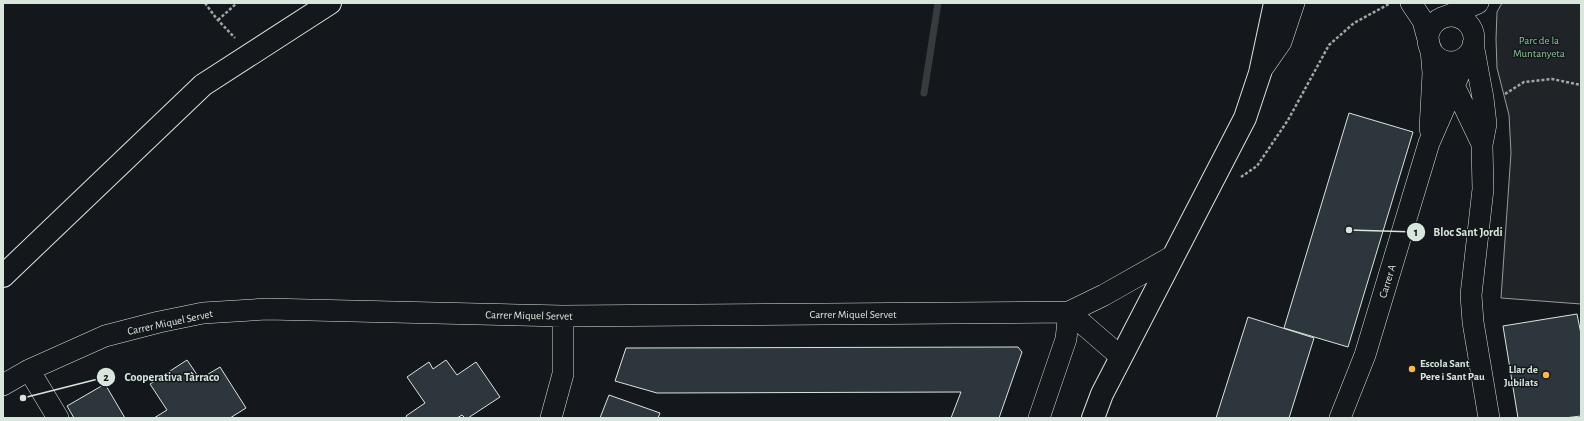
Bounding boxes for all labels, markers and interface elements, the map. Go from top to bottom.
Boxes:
park label: Parc de la Muntanyeta [1513,35,1565,59]
callout: Bloc Sant Jordi [1406,220,1511,244]
text: 1 [1414,226,1418,238]
text: Bloc Sant Jordi [1433,226,1503,238]
street label: Carrer A [1377,262,1398,299]
street label: Carrer Miquel Servet [126,308,214,337]
street label: Carrer Miquel Servet [485,309,573,322]
street label: Carrer Miquel Servet [809,309,897,320]
place label: Escola Sant Pere i Sant Pau [1420,358,1485,382]
marker: Escola Sant Pere i Sant Pau [1407,364,1417,374]
place label: Llar de Jubilats [1504,364,1538,388]
callout: Cooperativa Tàrraco [96,365,227,389]
marker: Llar de Jubilats [1541,370,1551,380]
text: 2 [103,371,109,383]
text: Cooperativa Tàrraco [124,371,220,383]

